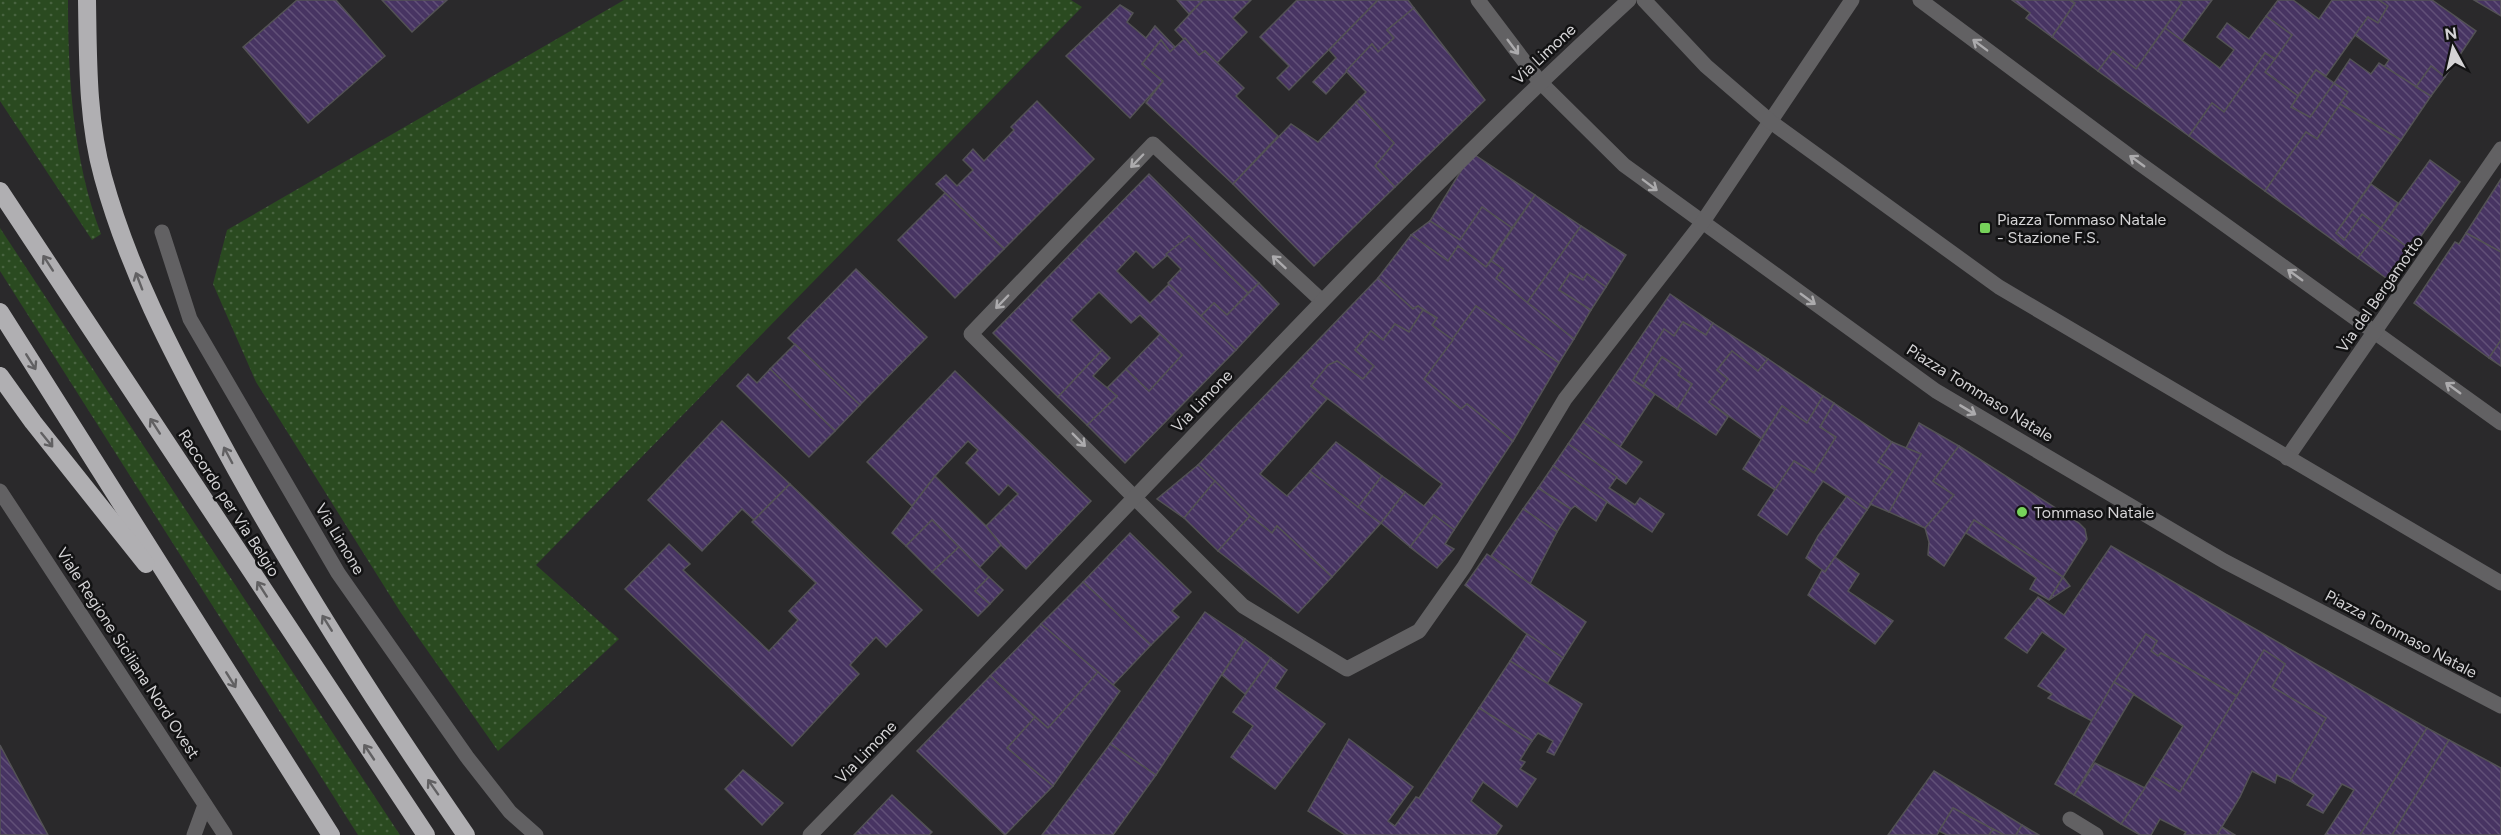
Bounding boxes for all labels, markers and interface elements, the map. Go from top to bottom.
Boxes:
north arrow [2423,18,2483,78]
street label: Via Limone [1508,20,1580,88]
text: N [2444,23,2458,44]
one-way arrow [1507,38,1520,54]
one-way arrow [1973,38,1989,51]
one-way arrow [1130,153,1144,168]
one-way arrow [2129,155,2145,167]
one-way arrow [1642,178,1658,191]
place label: Piazza Tommaso Natale - Stazione F.S. [1997,210,2166,247]
marker: Piazza Tommaso Natale - Stazione F.S. [1978,221,1992,235]
street label: Via del Bergamotto [2333,232,2427,356]
one-way arrow [1271,254,1286,269]
one-way arrow [42,256,54,272]
one-way arrow [2288,269,2304,281]
one-way arrow [133,273,144,291]
one-way arrow [1799,293,1815,305]
one-way arrow [995,294,1009,309]
street label: Piazza Tommaso Natale [1903,340,2057,446]
one-way arrow [25,353,37,370]
street label: Via Limone [1168,366,1237,436]
one-way arrow [2446,382,2462,395]
one-way arrow [1959,404,1976,416]
one-way arrow [149,419,161,435]
street label: Raccordo per Via Belgio [174,426,284,580]
one-way arrow [41,432,54,448]
one-way arrow [1071,433,1086,448]
one-way arrow [222,447,234,464]
street label: Via Limone [311,500,369,578]
place label: Tommaso Natale [2034,503,2154,522]
marker: Tommaso Natale [2015,505,2029,519]
street label: Viale Regione Siciliana Nord Ovest [53,544,203,762]
one-way arrow [256,581,268,598]
street label: Piazza Tommaso Natale [2322,586,2480,682]
one-way arrow [320,615,332,632]
one-way arrow [226,671,238,688]
street label: Via Limone [832,717,901,787]
one-way arrow [363,744,375,761]
one-way arrow [426,778,439,795]

